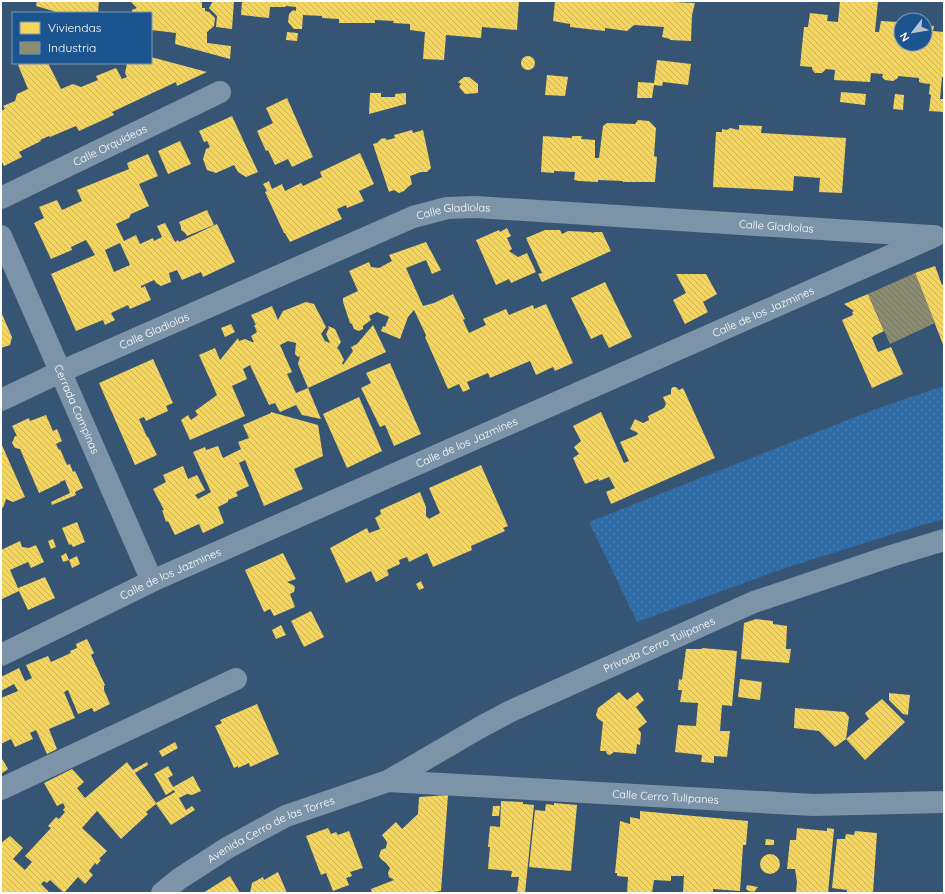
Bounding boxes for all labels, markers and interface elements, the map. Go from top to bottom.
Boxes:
legend [12,12,152,64]
north arrow [893,12,933,52]
text: Viviendas [48,20,102,35]
text: N [896,30,913,44]
text: Industria [48,40,96,55]
street label: Calle Orquídeas [71,121,149,169]
street label: Calle Gladiolas [415,200,491,223]
street label: Calle Gladiolas [739,217,814,236]
street label: Calle de los Jazmines [710,283,816,340]
street label: Calle Gladiolas [117,309,191,352]
street label: Cerrada Campinas [51,362,102,456]
street label: Calle de los Jazmines [414,414,520,471]
street label: Calle de los Jazmines [118,544,223,603]
street label: Privada Cerro Tulipanes [601,613,717,676]
street label: Calle Cerro Tulipanes [612,787,719,807]
street label: Avenida Cerro de las Torres [205,793,336,866]

